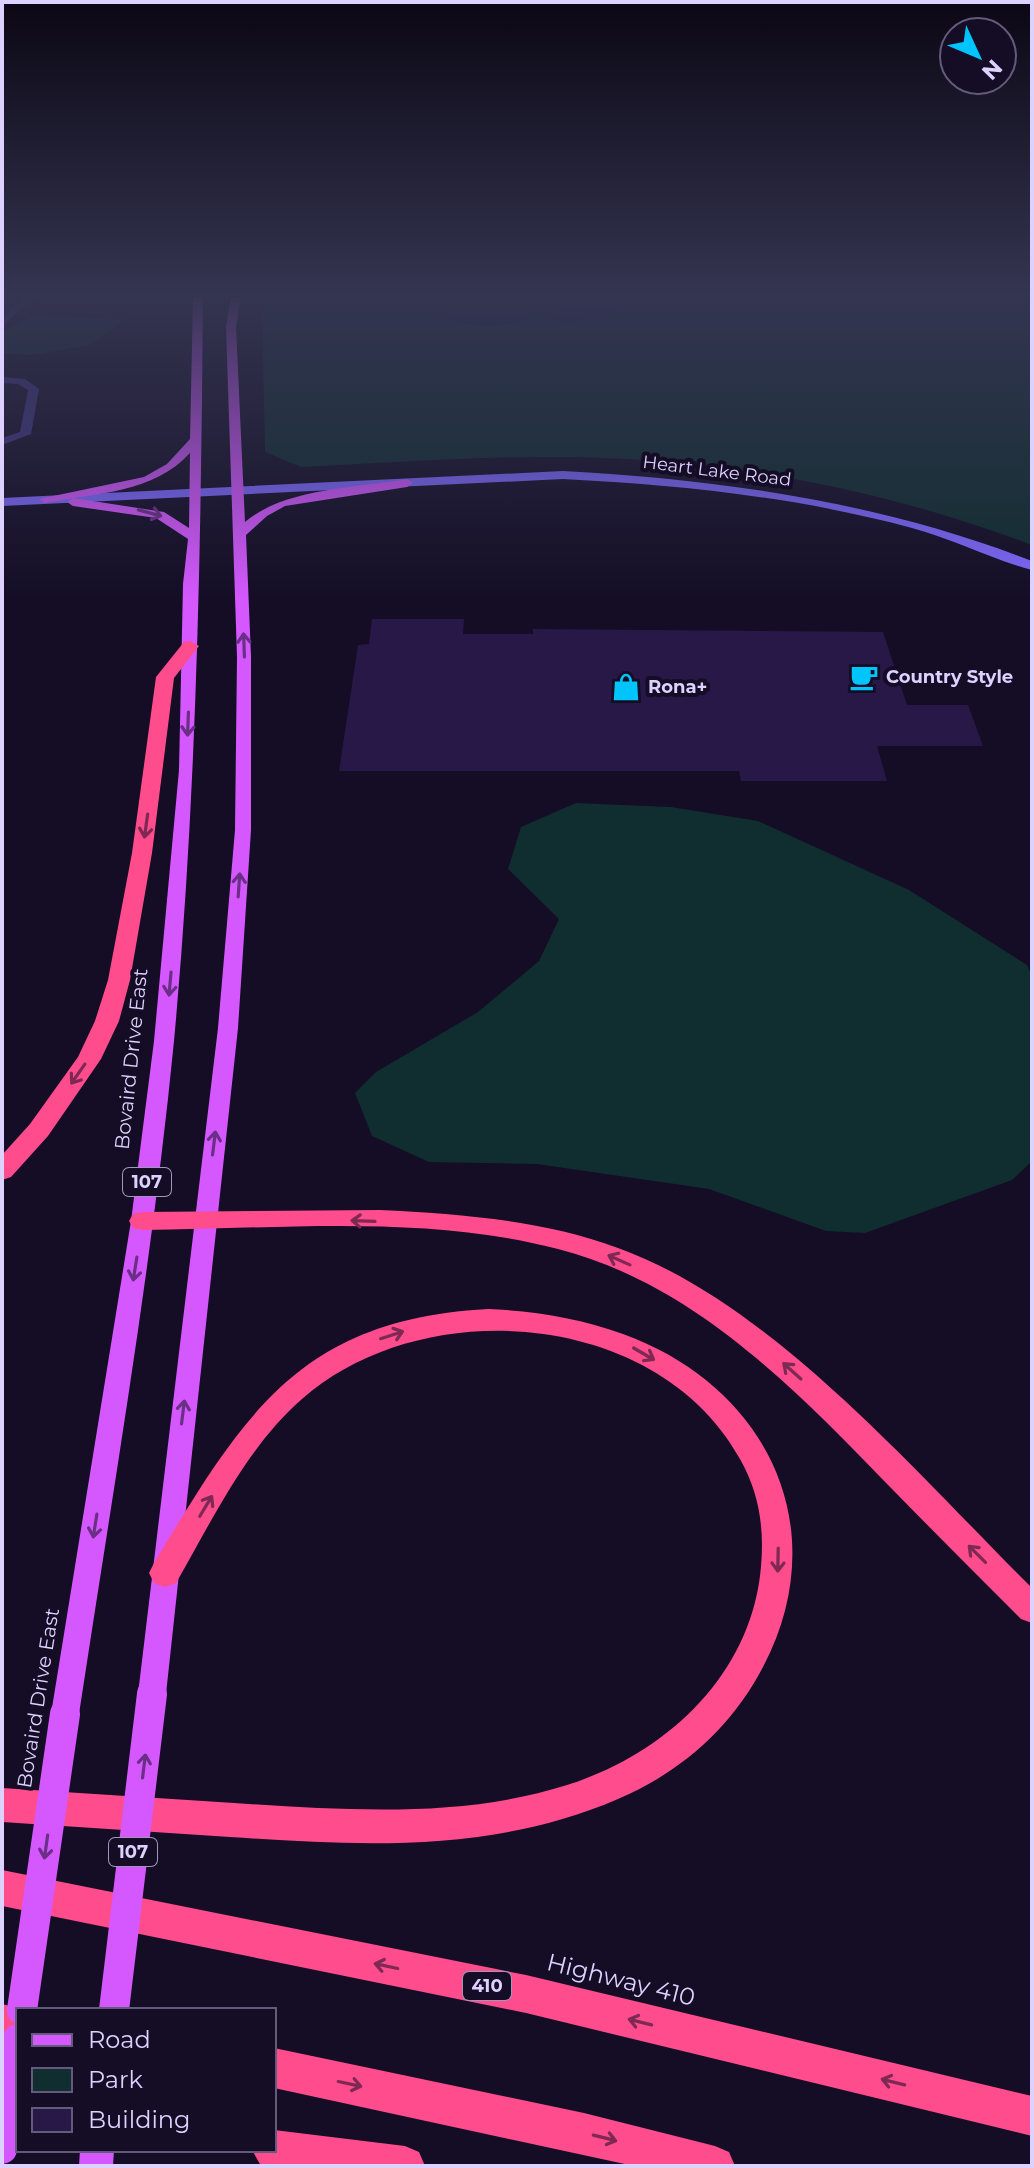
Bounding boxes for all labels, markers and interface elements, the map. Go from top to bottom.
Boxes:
north arrow [938,16,1018,96]
text: N [976,54,1008,85]
street label: Heart Lake Road [641,451,793,491]
one-way arrow [137,507,162,521]
one-way arrow [236,632,251,658]
cafe icon: Country Style [849,662,879,692]
place label: Country Style [886,666,1013,688]
shop icon: Rona+ [611,672,641,702]
place label: Rona+ [648,676,707,698]
one-way arrow [180,710,195,737]
one-way arrow [138,812,153,839]
one-way arrow [232,872,247,899]
street label: Bovaird Drive East [110,967,152,1151]
one-way arrow [162,970,177,996]
one-way arrow [70,1063,86,1085]
one-way arrow [207,1131,222,1157]
road number: 107 [123,1168,171,1196]
one-way arrow [350,1214,377,1229]
one-way arrow [607,1251,631,1266]
one-way arrow [127,1256,142,1282]
one-way arrow [379,1327,404,1342]
one-way arrow [632,1346,655,1362]
one-way arrow [783,1362,803,1380]
one-way arrow [176,1399,191,1426]
one-way arrow [198,1495,214,1518]
one-way arrow [87,1513,102,1538]
one-way arrow [968,1545,987,1564]
one-way arrow [770,1546,785,1573]
street label: Bovaird Drive East [12,1606,64,1790]
one-way arrow [136,1753,151,1780]
one-way arrow [38,1834,53,1859]
road number: 107 [109,1838,157,1866]
street label: Highway 410 [544,1947,698,2012]
one-way arrow [374,1957,399,1972]
road number: 410 [463,1972,511,2000]
legend [16,2008,276,2152]
one-way arrow [628,2013,653,2028]
text: Road [88,2025,151,2054]
text: Park [88,2065,143,2094]
one-way arrow [880,2074,906,2089]
one-way arrow [337,2077,363,2092]
text: Building [88,2105,191,2134]
one-way arrow [591,2131,617,2146]

